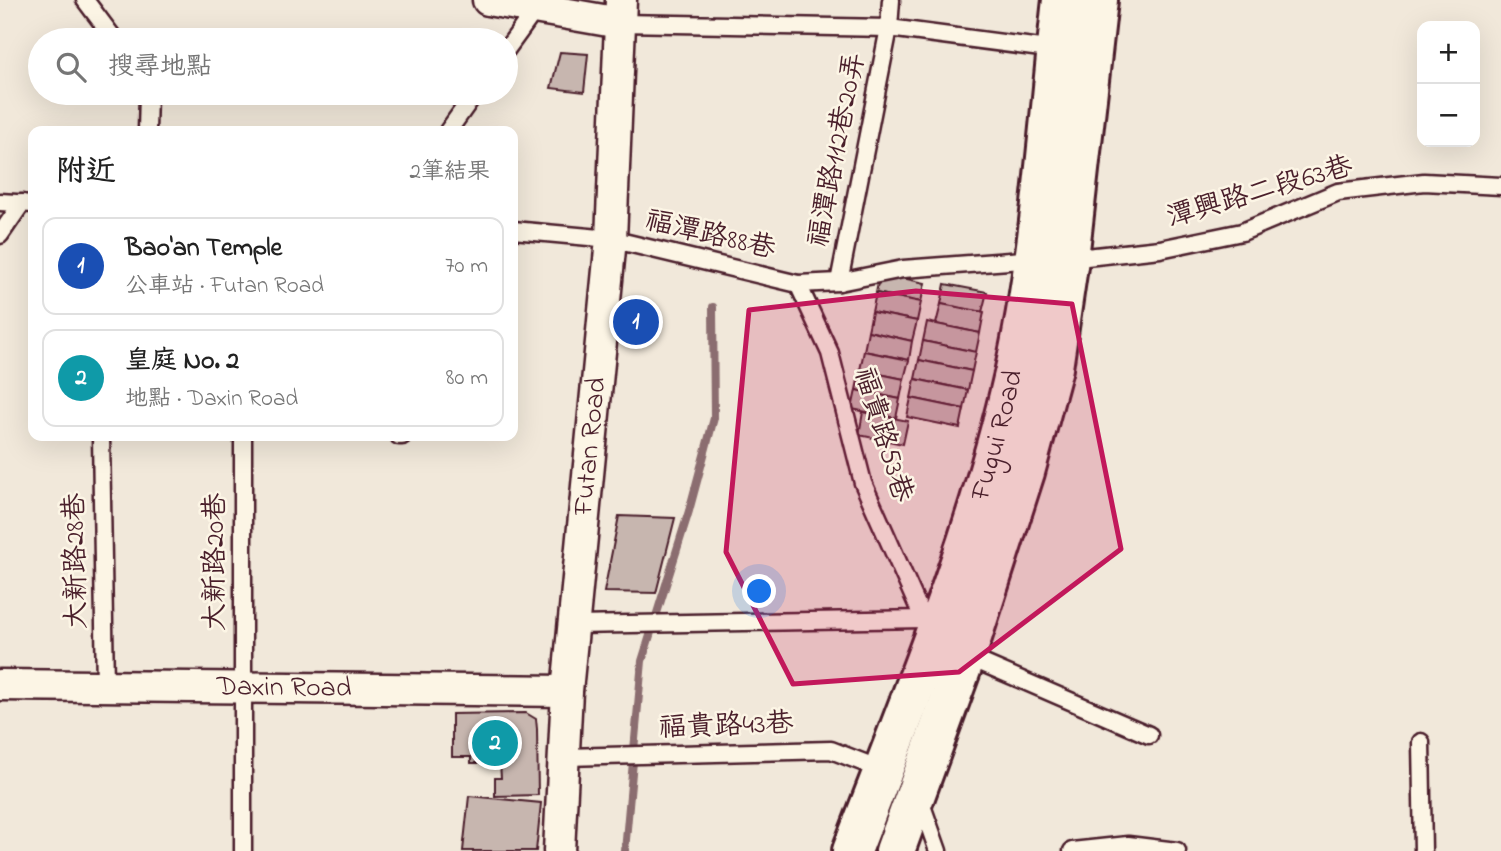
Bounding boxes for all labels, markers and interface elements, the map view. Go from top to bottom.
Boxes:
map controls [1417,21,1480,147]
button: + [1417,21,1480,84]
search box [28,28,518,105]
icon: search [52,48,90,86]
text: 搜尋地點 [108,49,212,87]
street label: 福潭路112巷20弄 [799,49,877,251]
button: − [1417,84,1480,147]
street label: 潭興路二段63巷 [1162,147,1359,239]
text: 附近 [56,151,116,195]
text: 2筆結果 [410,156,490,189]
street label: 福潭路88巷 [641,201,780,271]
text: Bao'an Temple [125,230,282,268]
text: 1 [77,250,85,283]
text: 70 m [445,250,488,283]
text: 公車站 · Futan Road [125,270,324,303]
pin: 1 [613,296,659,348]
text: 皇庭 No. 2 [125,343,239,381]
text: 2 [75,362,87,395]
text: 80 m [446,362,488,395]
street label: 福貴路53巷 [842,362,922,509]
street label: Fugui Road [960,366,1035,506]
street label: Futan Road [564,375,618,518]
text: 地點 · Daxin Road [125,383,298,416]
street label: 大新路28巷 [55,491,99,630]
street label: 大新路20巷 [196,492,237,631]
your location [742,574,776,608]
street label: Daxin Road [215,667,352,709]
street label: 福貴路43巷 [658,704,795,750]
pin: 2 [472,717,518,769]

